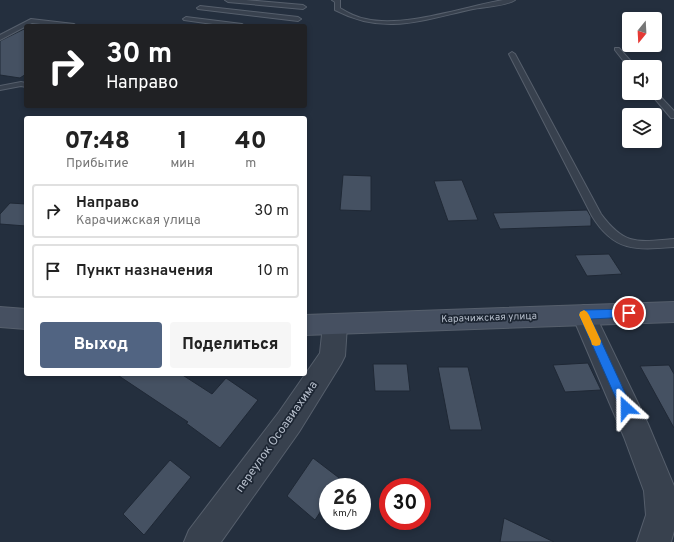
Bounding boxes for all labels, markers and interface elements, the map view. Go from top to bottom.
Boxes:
north arrow [622,12,662,52]
map controls [622,12,662,148]
text: 30 m [106,37,172,73]
icon: right [40,40,92,92]
button: sound [622,60,662,100]
text: Направо [106,72,178,95]
button: layers [622,108,662,148]
text: 07:48 [64,127,130,157]
text: 1 [178,127,188,157]
text: 40 [235,127,267,157]
text: Прибытие [66,156,128,172]
text: мин [170,156,195,172]
text: m [245,156,256,172]
text: Направо [76,194,139,213]
icon: right [42,200,64,222]
text: 30 m [254,202,289,221]
text: Карачижская улица [76,213,201,229]
icon: arrive [42,260,64,282]
text: Пункт назначения [76,262,213,281]
text: 10 m [258,262,289,281]
pin [612,296,646,330]
icon: arrive [618,302,640,324]
street label: Карачижская улица [441,310,537,326]
button: Выход [40,322,162,368]
button: Поделиться [170,322,291,368]
street label: переулок Осоавиахима [232,378,322,496]
position arrow [605,387,647,429]
speed limit sign: 30 [379,478,431,530]
text: 26 [333,486,357,512]
text: km/h [333,507,357,520]

